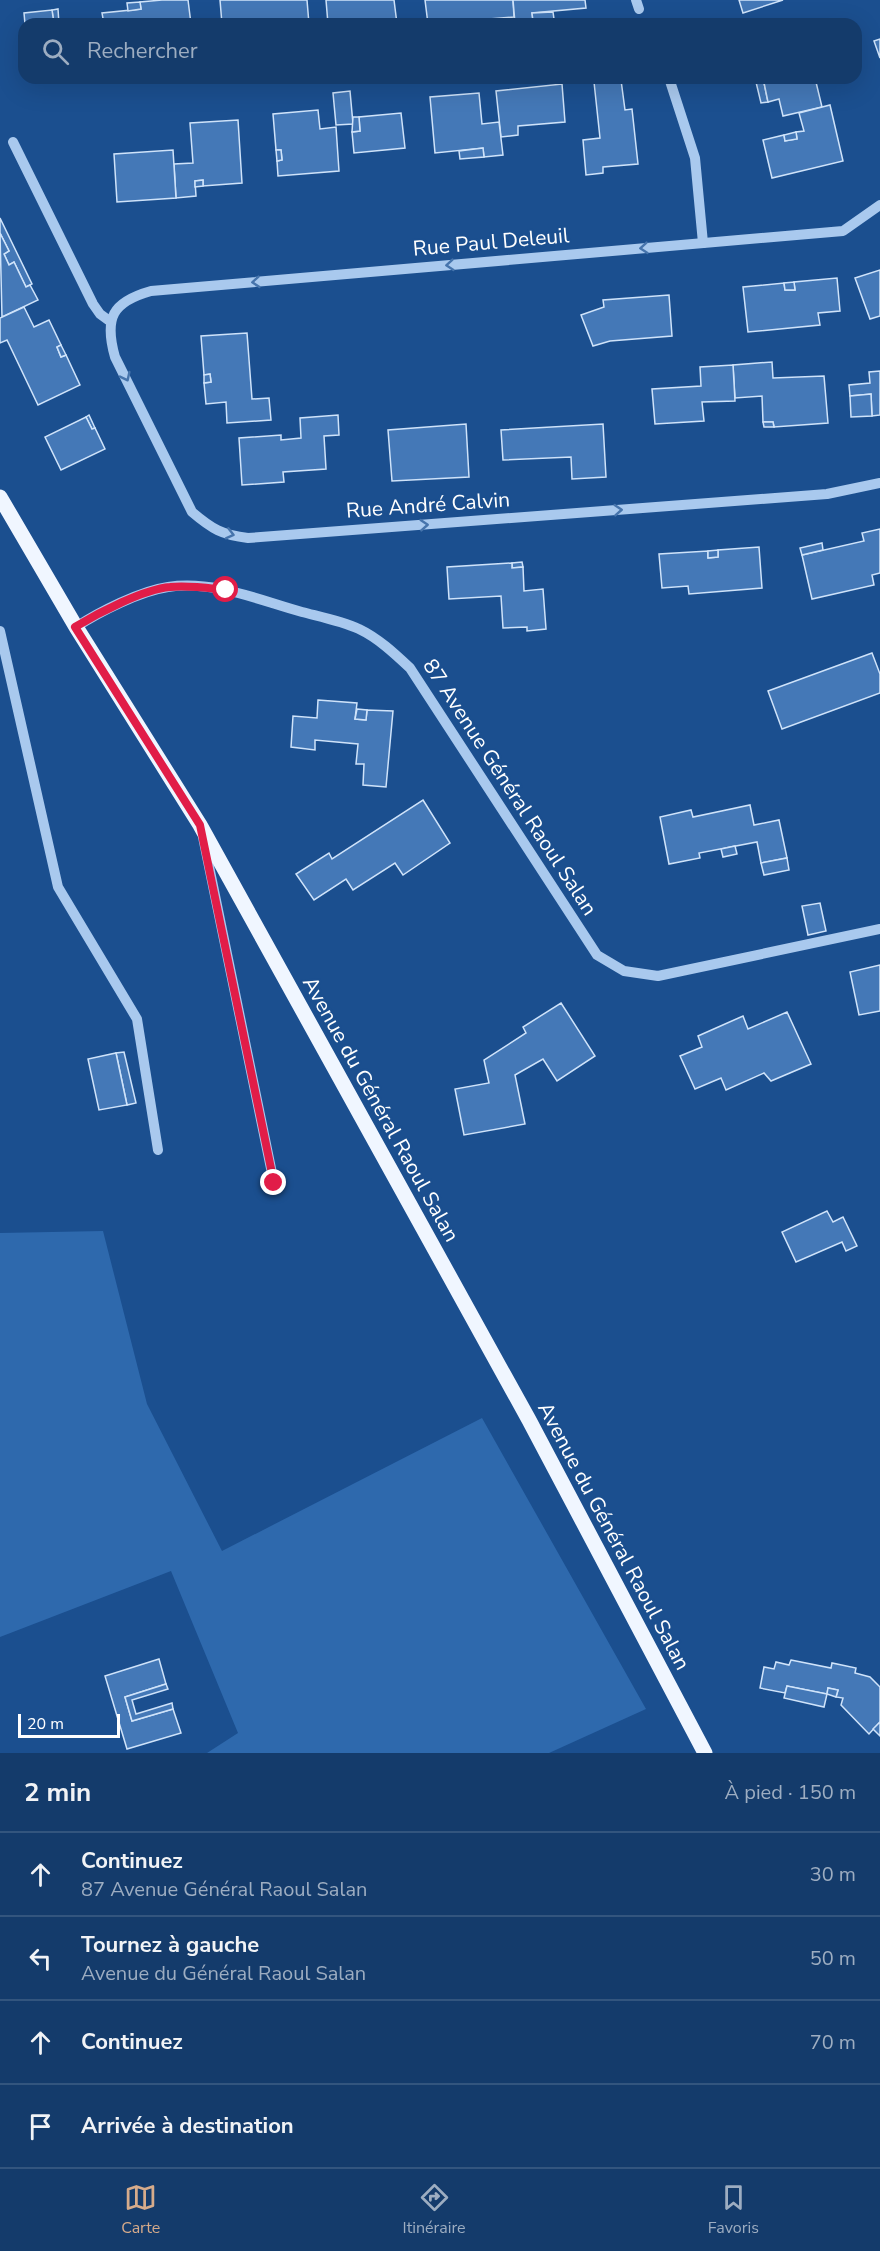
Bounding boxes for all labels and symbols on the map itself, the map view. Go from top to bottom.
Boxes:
street label: Rue Paul Deleuil [412,221,571,263]
one-way arrow [640,242,649,255]
one-way arrow [446,258,455,271]
one-way arrow [251,275,260,288]
one-way arrow [118,371,130,382]
street label: Rue André Calvin [345,485,511,525]
one-way arrow [614,504,623,517]
one-way arrow [420,518,429,531]
one-way arrow [225,527,235,540]
route start [212,576,238,602]
street label: 87 Avenue Général Raoul Salan [416,653,604,921]
street label: Avenue du Général Raoul Salan [296,971,466,1247]
route end [260,1169,286,1195]
street label: Avenue du Général Raoul Salan [531,1397,697,1675]
scale bar [18,1711,120,1738]

